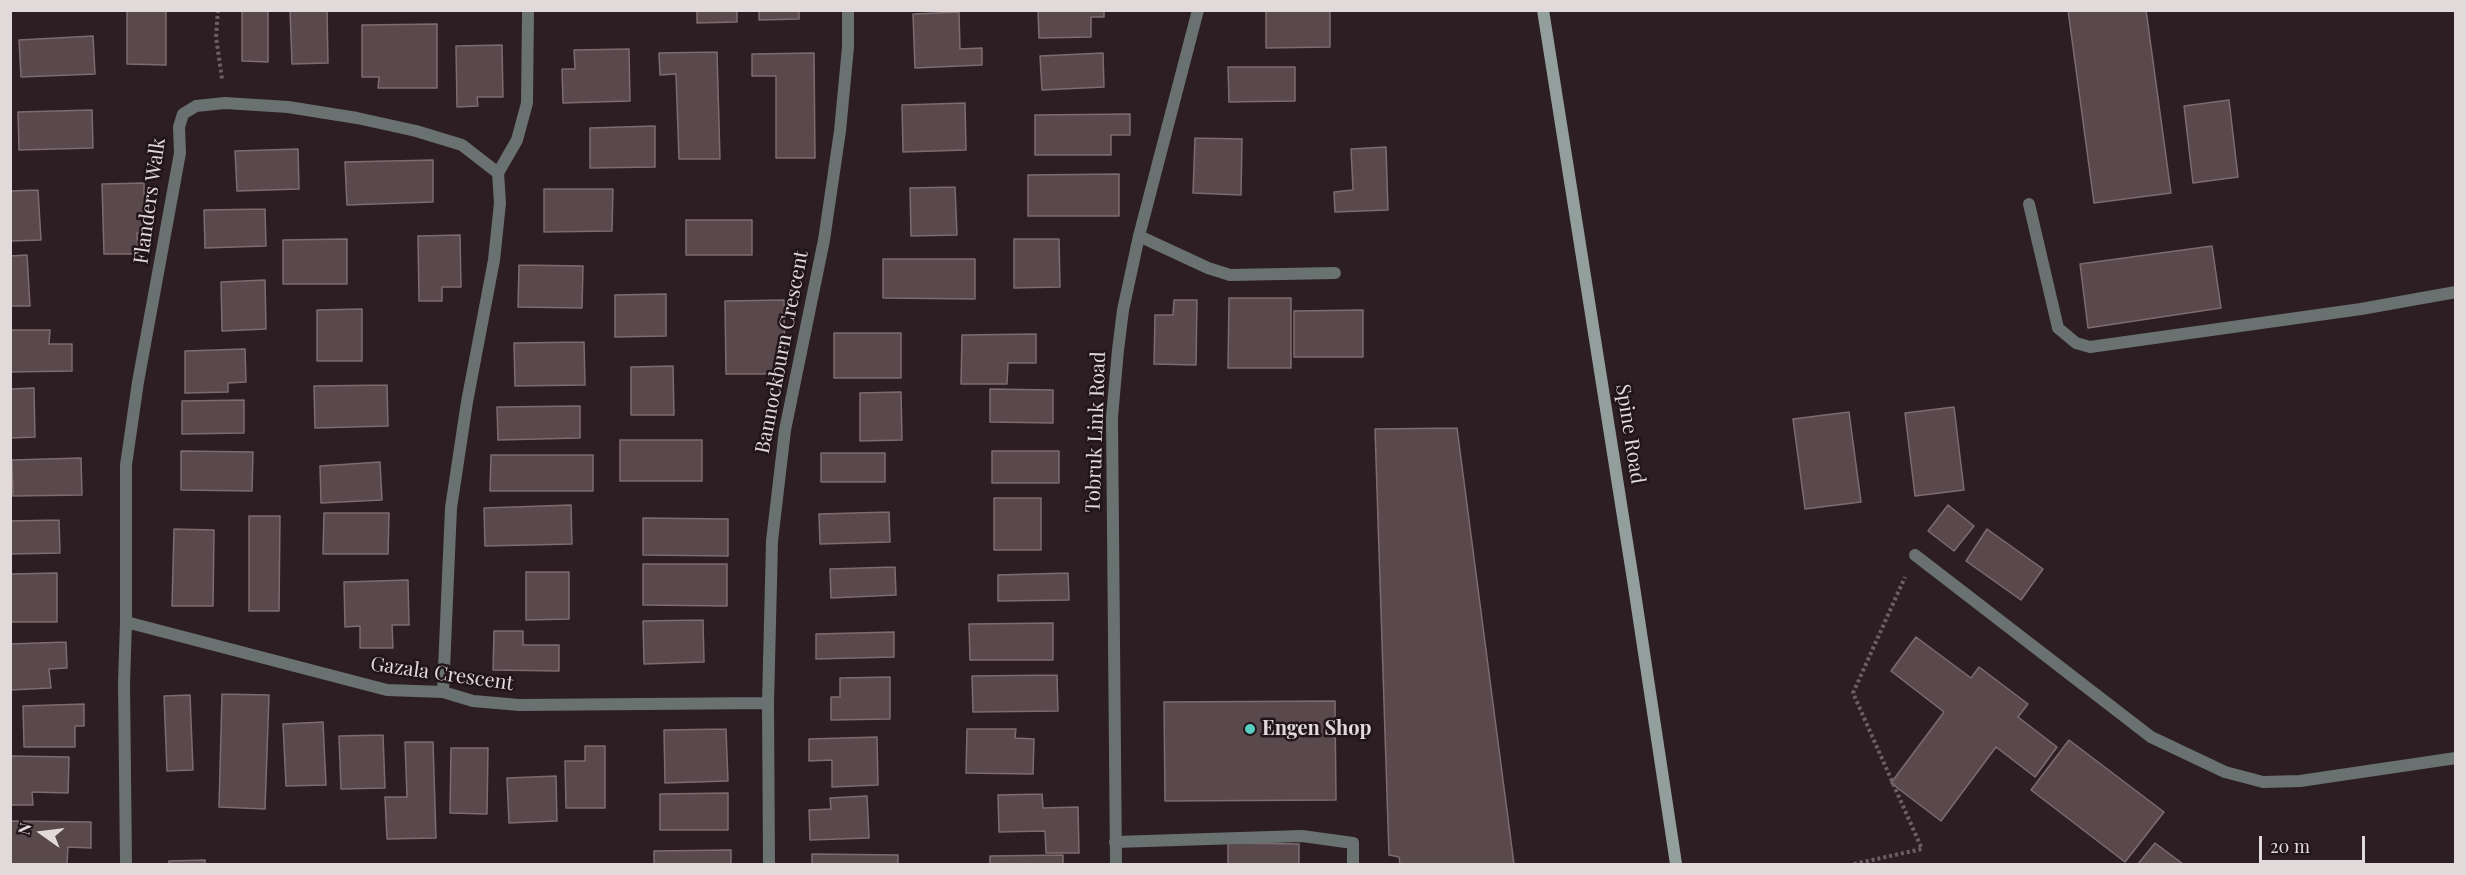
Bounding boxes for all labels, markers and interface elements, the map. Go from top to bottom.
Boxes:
street label: Flanders Walk [129,136,171,266]
street label: Bannockburn Crescent [751,248,813,456]
street label: Tobruk Link Road [1081,351,1111,513]
street label: Spine Road [1610,382,1650,486]
street label: Gazala Crescent [369,652,515,696]
place label: Engen Shop [1262,717,1371,741]
marker: Engen Shop [1243,722,1257,736]
north arrow [12,803,72,863]
text: N [12,820,36,837]
scale bar [2262,824,2368,862]
text: 20 m [2270,834,2310,858]

